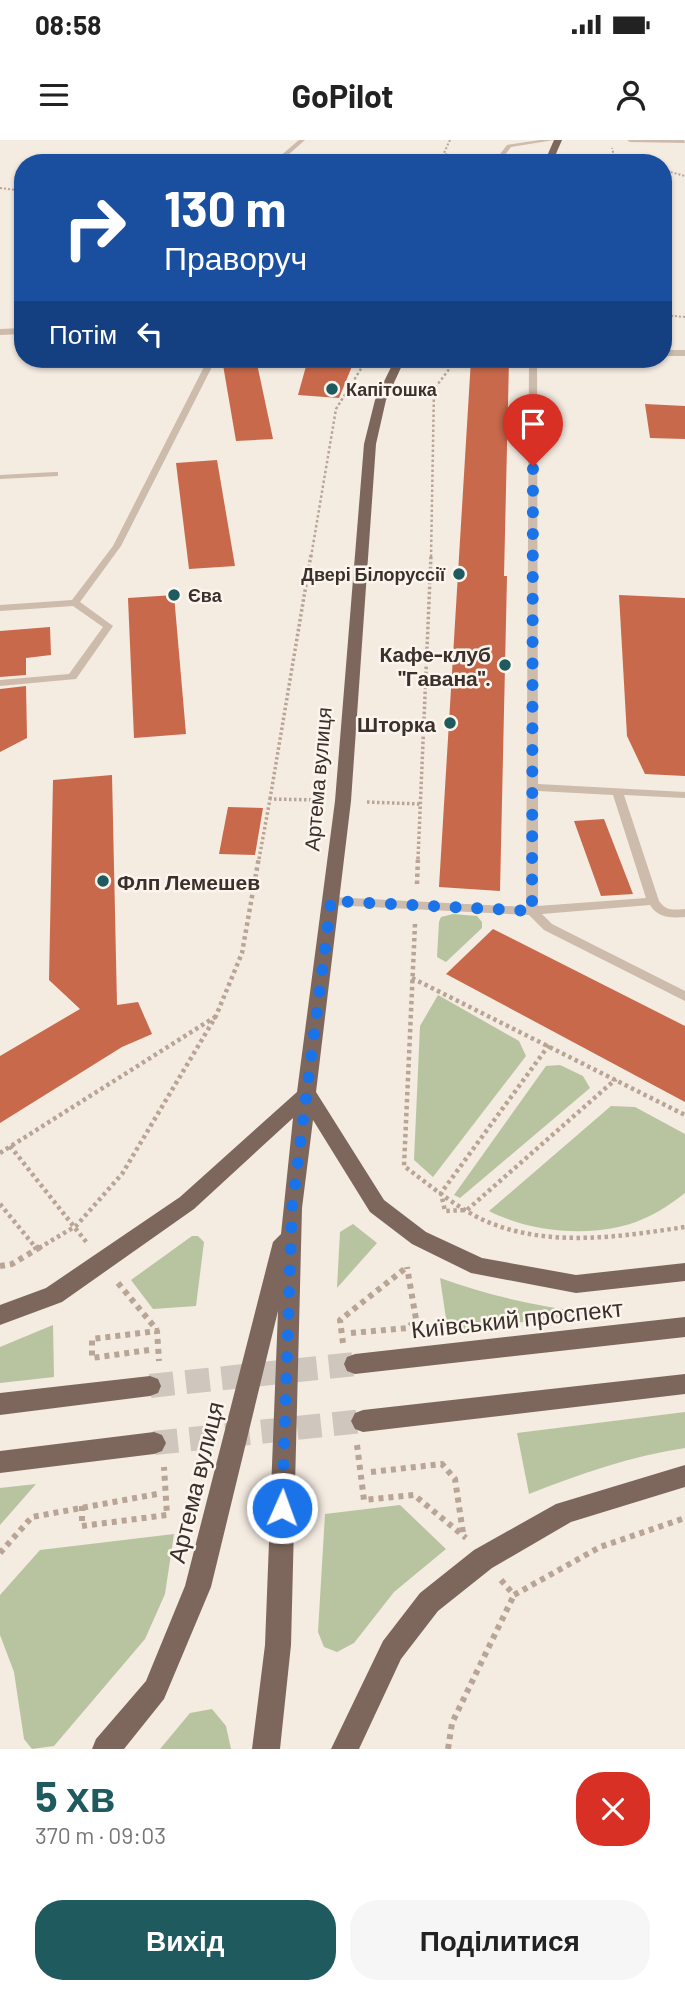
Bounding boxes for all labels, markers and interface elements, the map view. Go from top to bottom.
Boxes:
text: 08:58 [35,9,101,40]
icon: menu [35,76,73,114]
text: GoPilot [292,76,393,114]
icon: person [612,76,650,114]
text: 130 m [164,178,286,237]
icon: right [49,182,140,273]
text: Праворуч [164,238,307,276]
icon: left [131,315,169,353]
text: Потім [49,318,117,349]
place label: Капітошка [346,378,438,400]
marker: Капітошка [324,381,340,397]
pin [503,394,563,466]
icon: arrive [514,405,552,443]
place label: Двері Білоруссії [301,563,446,585]
marker: Двері Білоруссії [451,566,467,582]
place label: Єва [188,584,223,606]
marker: Єва [166,587,182,603]
place label: Кафе-клуб "Гавана". [379,641,491,690]
marker: Кафе-клуб "Гавана". [497,657,513,673]
street label: Артема вулиця [298,706,336,852]
place label: Шторка [357,711,436,736]
marker: Шторка [442,715,458,731]
place label: Флп Лемешев [117,869,260,894]
marker: Флп Лемешев [95,873,111,889]
street label: Київський проспект [410,1292,624,1344]
street label: Артема вулиця [161,1398,229,1566]
position arrow [245,1471,319,1545]
text: 5 хв [35,1770,115,1820]
button: close [576,1772,650,1846]
text: 370 m · 09:03 [35,1821,166,1849]
button: Вихід [35,1900,336,1980]
button: Поділитися [350,1900,650,1980]

